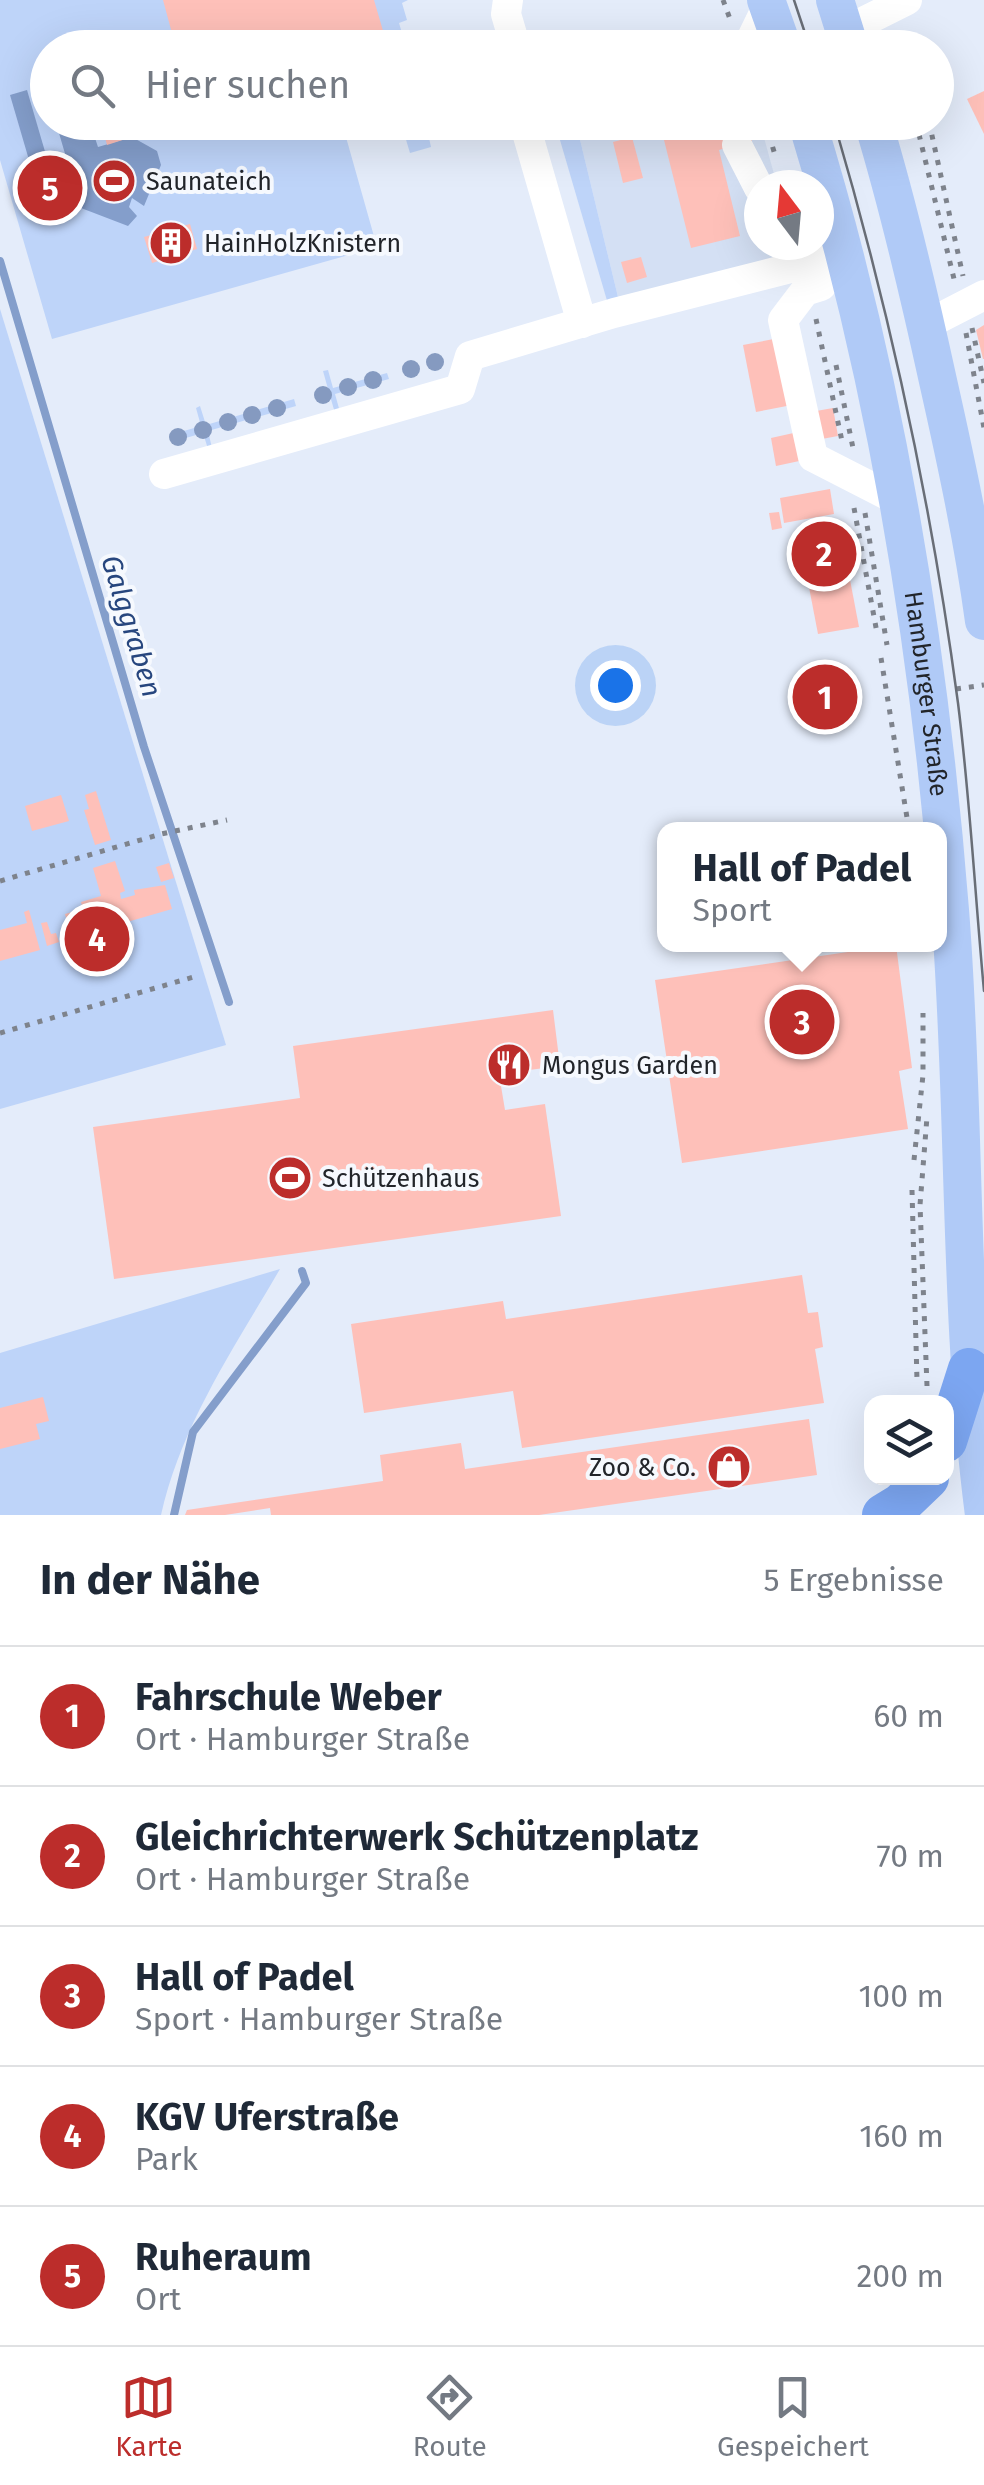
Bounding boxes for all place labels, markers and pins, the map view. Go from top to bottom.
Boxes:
pin: 5 [18,150,82,226]
sports icon: Saunateich [91,158,137,204]
place label: Saunateich [146,167,272,197]
building icon: HainHolzKnistern [148,220,194,266]
place label: HainHolzKnistern [204,229,401,259]
pin: 2 [792,516,856,592]
pin: 1 [792,660,858,734]
pin: 4 [64,902,130,976]
pin: 3 [770,984,834,1060]
restaurant icon: Mongus Garden [486,1042,532,1088]
place label: Mongus Garden [542,1051,718,1081]
sports icon: Schützenhaus [267,1155,313,1201]
place label: Schützenhaus [322,1164,479,1194]
shop icon: Zoo & Co. [706,1444,752,1490]
place label: Zoo & Co. [589,1453,696,1483]

